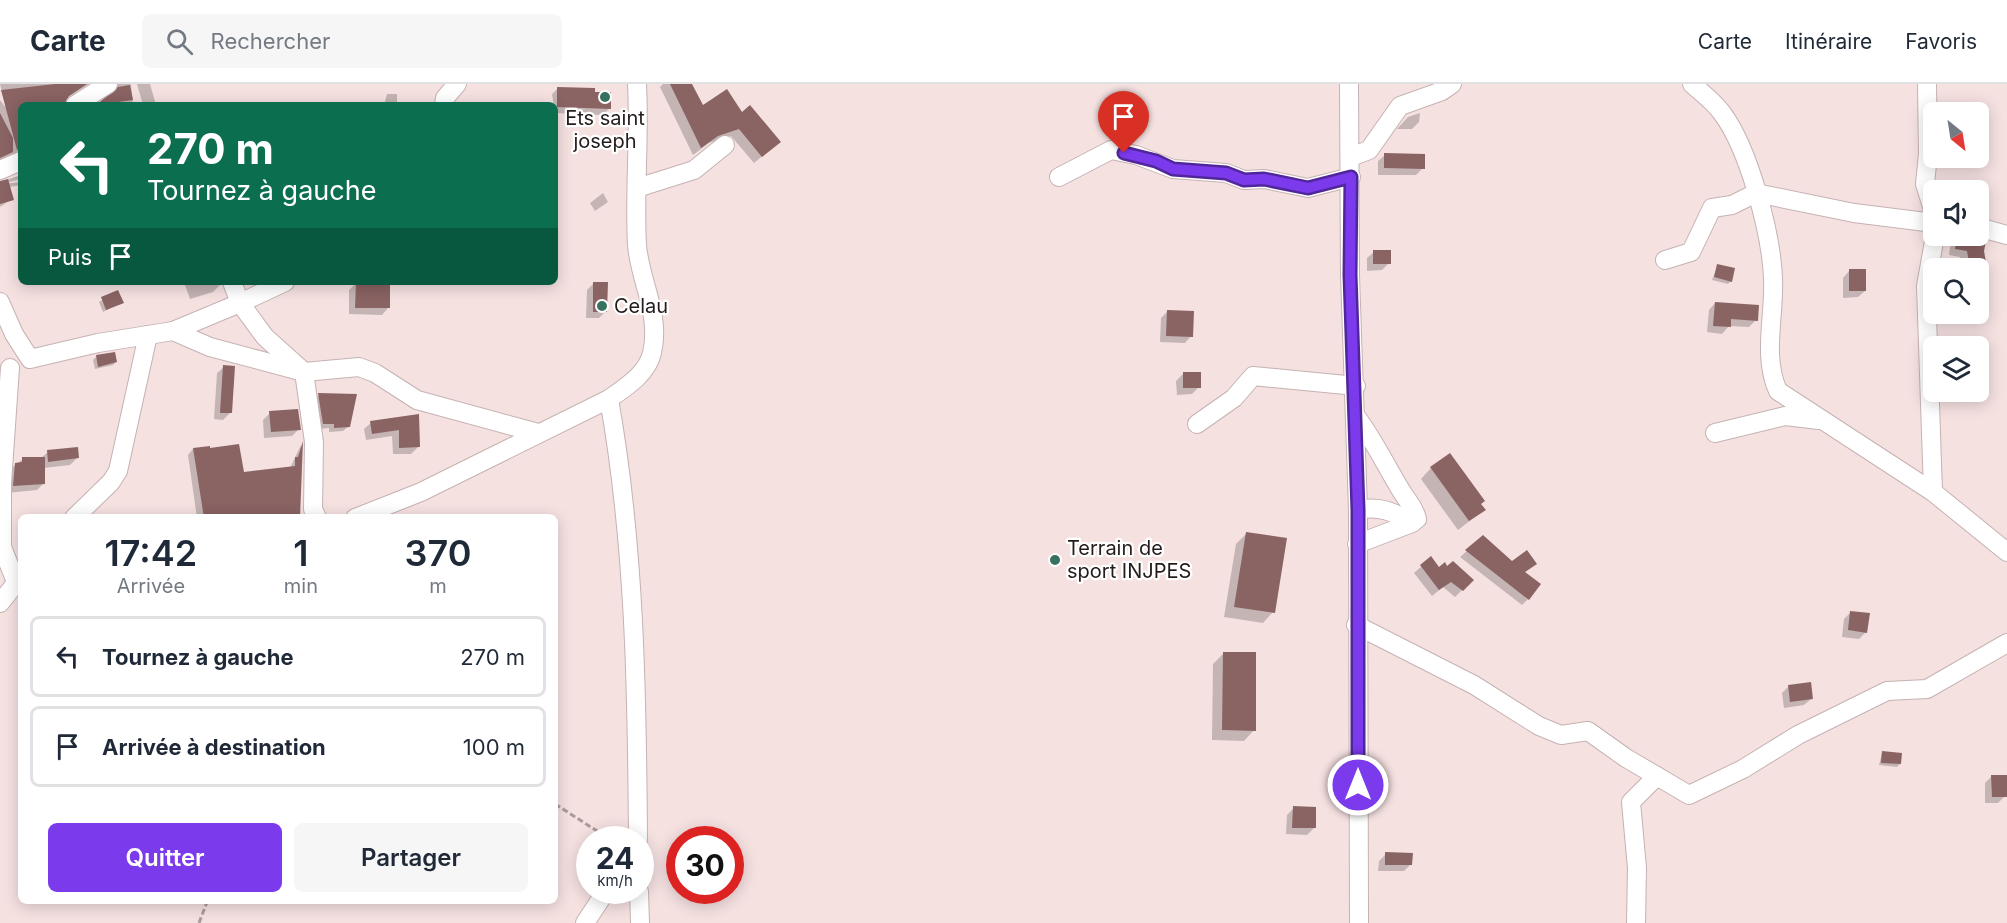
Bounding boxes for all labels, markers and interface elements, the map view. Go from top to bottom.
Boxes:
search box [142,14,562,68]
text: Carte [30,24,106,58]
icon: search [163,25,196,58]
text: Rechercher [211,28,330,54]
text: Carte [1698,29,1752,54]
text: Itinéraire [1785,29,1872,54]
text: Favoris [1905,29,1977,54]
marker: Ets saint joseph [598,90,612,104]
pin [1098,91,1149,153]
icon: arrive [1107,100,1140,133]
north arrow [1923,102,1989,168]
map controls [1923,102,1989,402]
place label: Ets saint joseph [565,106,645,153]
text: 270 m [147,123,274,174]
icon: left [48,126,126,204]
text: Tournez à gauche [147,174,376,207]
button: sound [1923,180,1989,246]
icon: arrive [104,240,137,273]
text: Puis [48,244,92,270]
button: search [1923,258,1989,324]
place label: Celau [614,294,668,318]
marker: Celau [595,299,609,313]
button: layers [1923,336,1989,402]
text: 17:42 [105,531,197,575]
text: 1 [293,531,309,575]
text: 370 [405,531,471,575]
place label: Terrain de sport INJPES [1067,536,1191,583]
marker: Terrain de sport INJPES [1048,553,1062,567]
text: Arrivée [117,574,185,598]
text: min [284,574,318,598]
text: m [429,574,447,598]
icon: left [51,640,84,673]
text: Tournez à gauche [102,644,294,670]
text: 270 m [460,644,525,670]
icon: arrive [51,730,84,763]
text: Arrivée à destination [102,734,326,760]
text: 100 m [463,734,525,760]
position arrow [1326,753,1390,817]
button: Quitter [48,823,282,892]
button: Partager [294,823,528,892]
speed limit sign: 30 [666,826,744,904]
text: 24 [596,840,634,876]
text: km/h [597,871,633,890]

